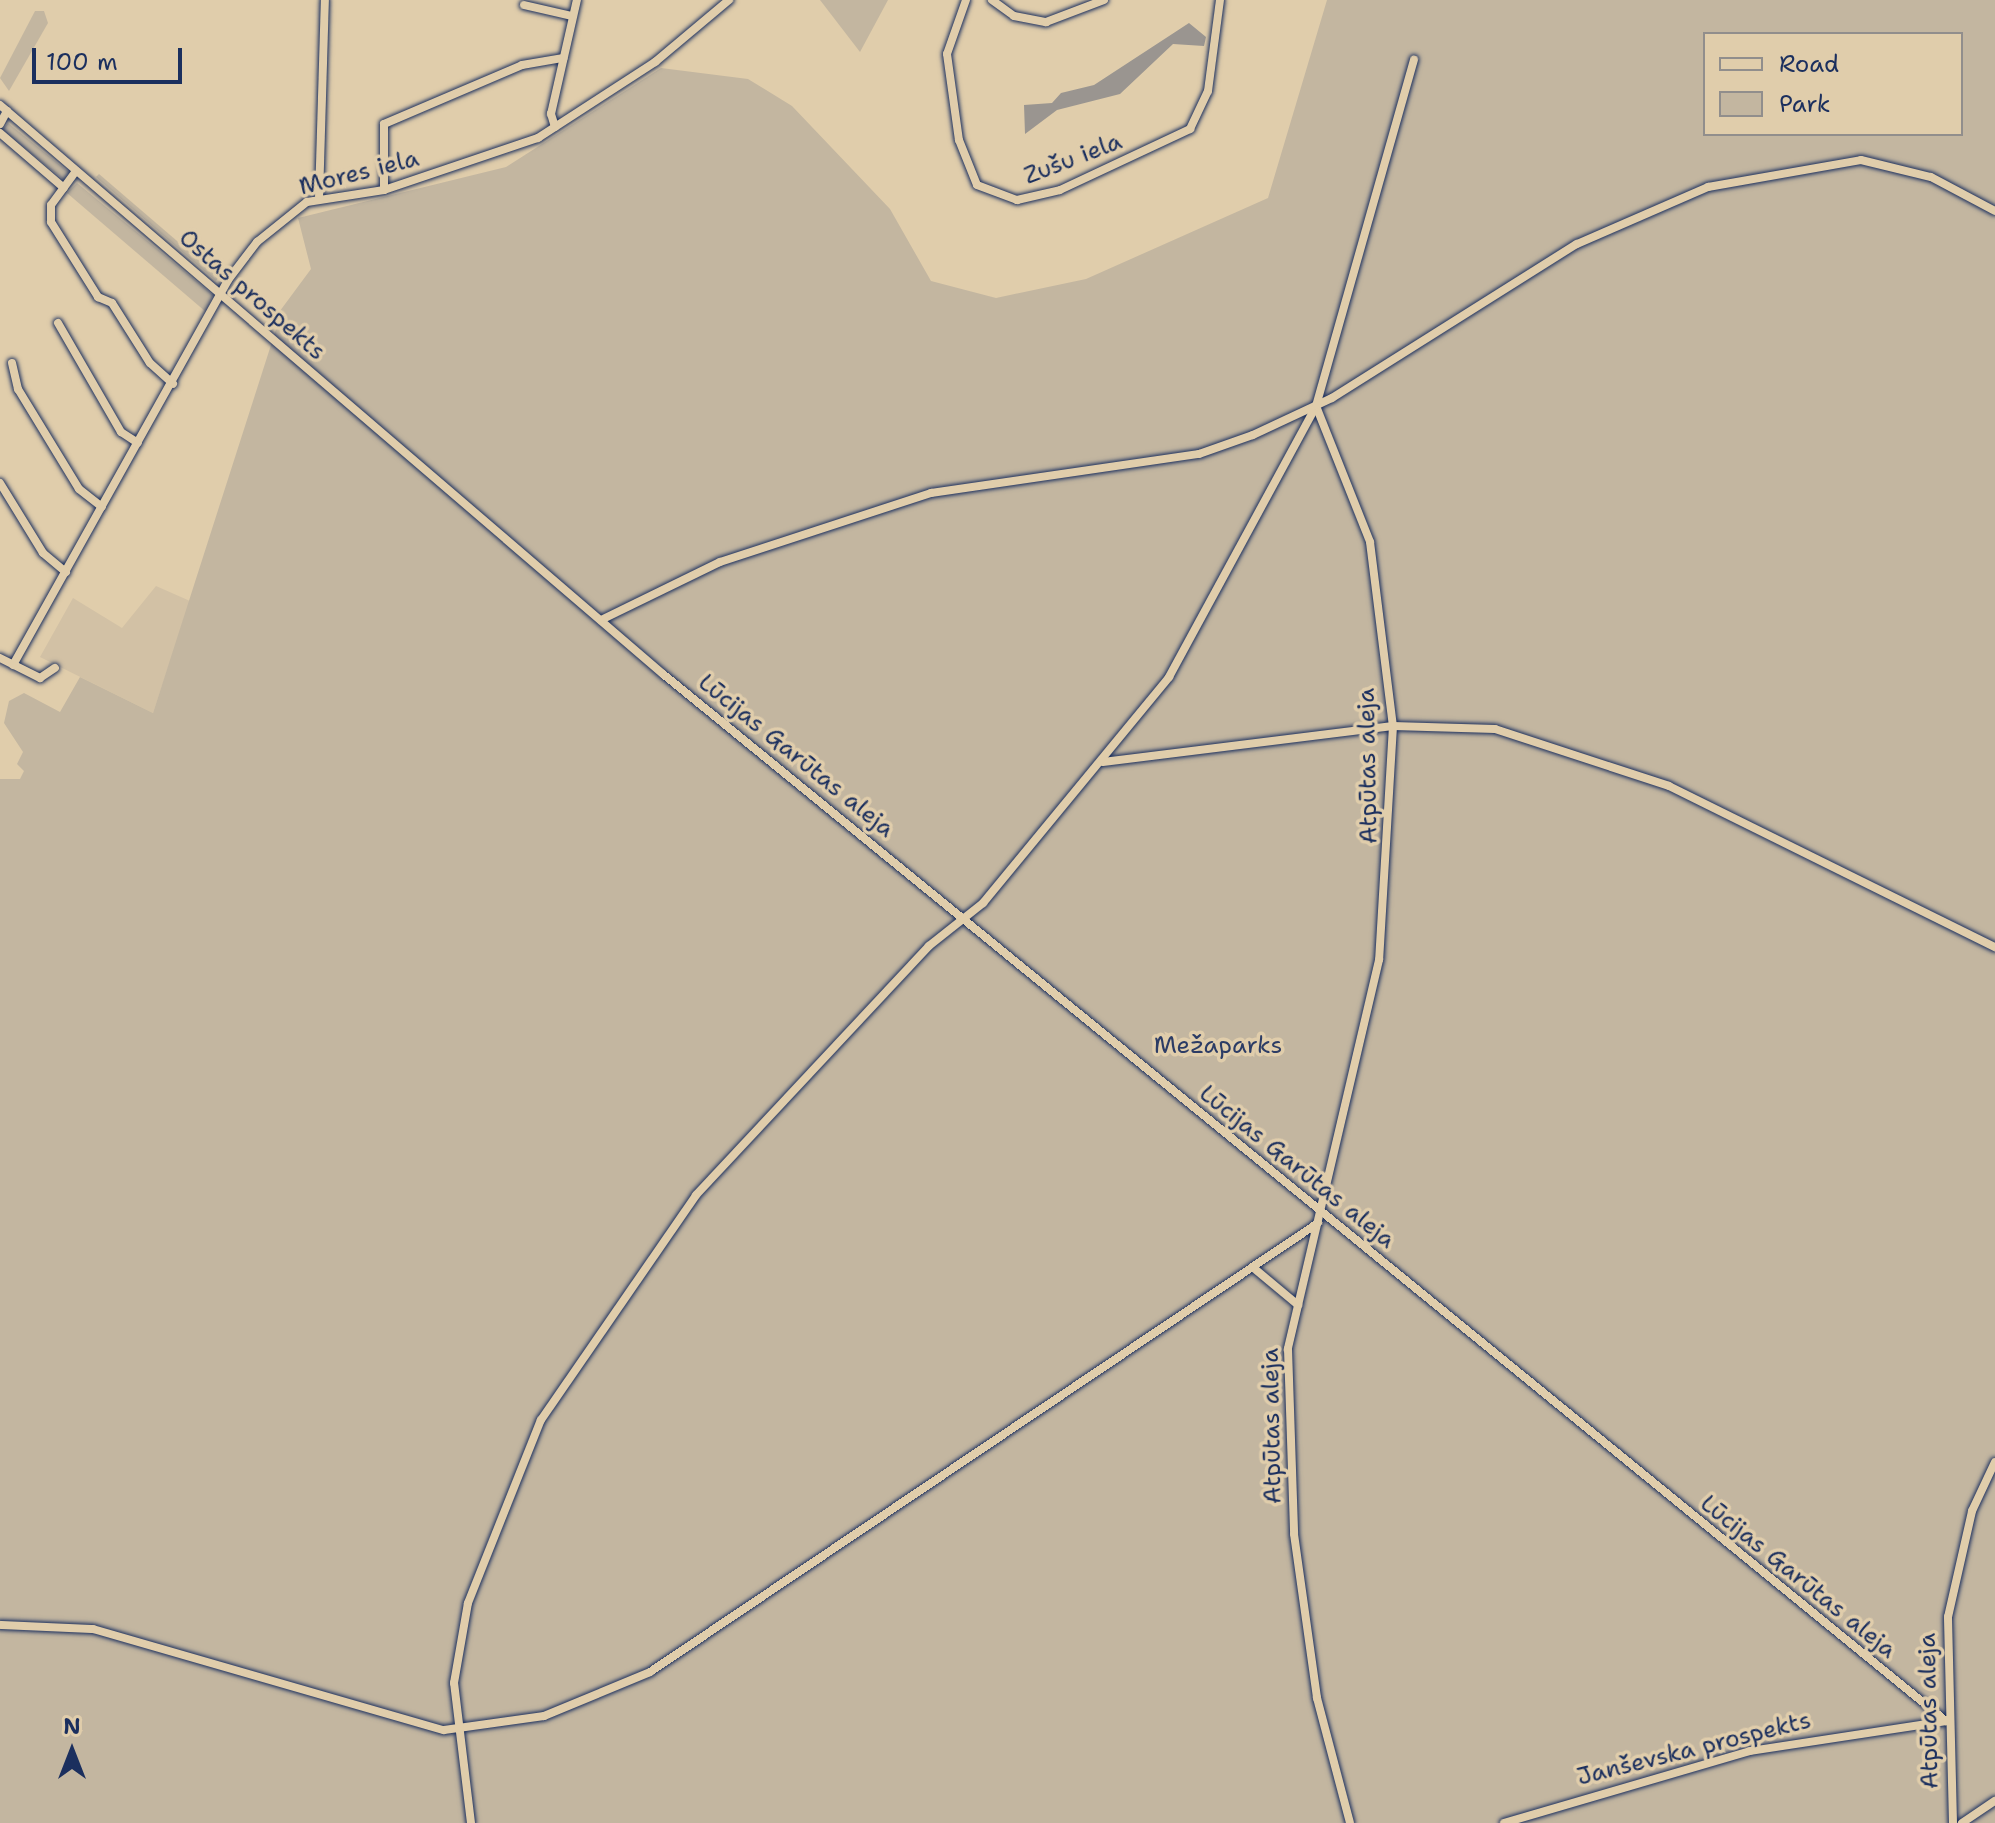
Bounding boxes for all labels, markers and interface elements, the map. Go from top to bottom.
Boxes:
scale bar [36,32,186,82]
legend [1703,32,1963,136]
text: 100 m [46,46,118,78]
text: Road [1779,48,1839,80]
text: Park [1779,88,1831,120]
street label: Zušu iela [1020,127,1126,191]
street label: Mores iela [296,144,422,202]
street label: Ostas prospekts [173,224,331,366]
street label: Lūcijas Garūtas aleja [692,668,900,844]
street label: Atpūtas aleja [1352,688,1384,844]
park label: Mežaparks [1154,1032,1282,1060]
street label: Lūcijas Garūtas aleja [1193,1079,1401,1255]
street label: Atpūtas aleja [1256,1348,1288,1504]
street label: Lūcijas Garūtas aleja [1694,1489,1902,1665]
street label: Atpūtas aleja [1913,1633,1945,1789]
street label: Janševska prospekts [1574,1706,1814,1792]
north arrow [32,1711,112,1791]
text: N [63,1712,81,1741]

